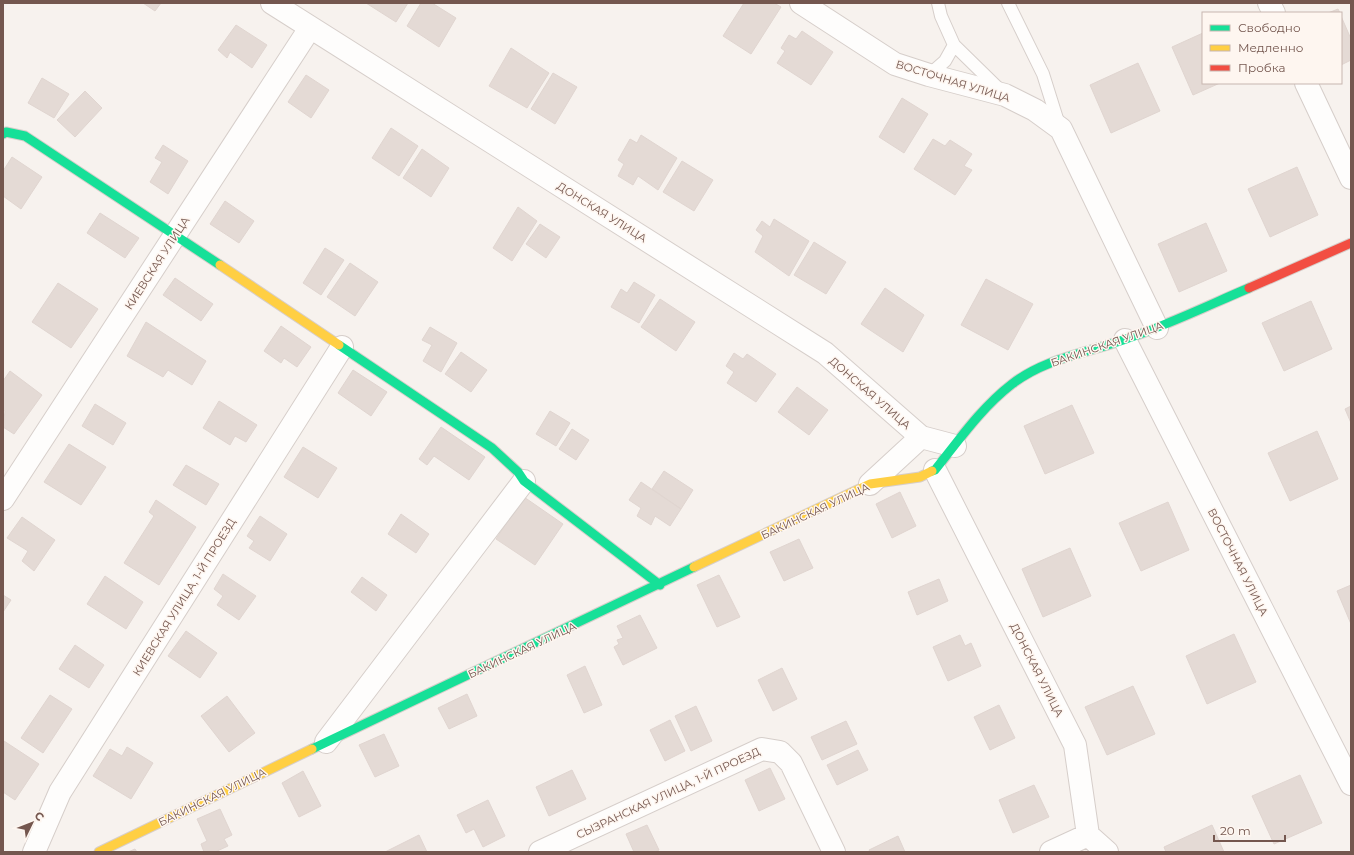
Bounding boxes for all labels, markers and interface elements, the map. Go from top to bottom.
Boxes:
legend [1202,12,1342,84]
text: Свободно [1238,20,1301,35]
text: Медленно [1238,40,1304,55]
street label: ВОСТОЧНАЯ УЛИЦА [894,57,1013,105]
text: Пробка [1238,60,1286,75]
street label: ДОНСКАЯ УЛИЦА [554,179,650,246]
street label: КИЕВСКАЯ УЛИЦА [122,213,193,312]
street label: БАКИНСКАЯ УЛИЦА [1049,318,1166,370]
street label: ДОНСКАЯ УЛИЦА [826,354,914,433]
street label: БАКИНСКАЯ УЛИЦА [759,479,872,542]
street label: ВОСТОЧНАЯ УЛИЦА [1205,506,1272,619]
street label: КИЕВСКАЯ УЛИЦА, 1-Й ПРОЕЗД [130,515,239,678]
street label: БАКИНСКАЯ УЛИЦА [466,618,579,681]
street label: ДОНСКАЯ УЛИЦА [1007,621,1067,720]
street label: СЫЗРАНСКАЯ УЛИЦА, 1-Й ПРОЕЗД [574,744,762,842]
street label: БАКИНСКАЯ УЛИЦА [156,764,269,829]
north arrow [12,803,52,843]
text: С [31,808,47,824]
scale bar [1214,817,1285,843]
text: 20 m [1220,823,1251,838]

